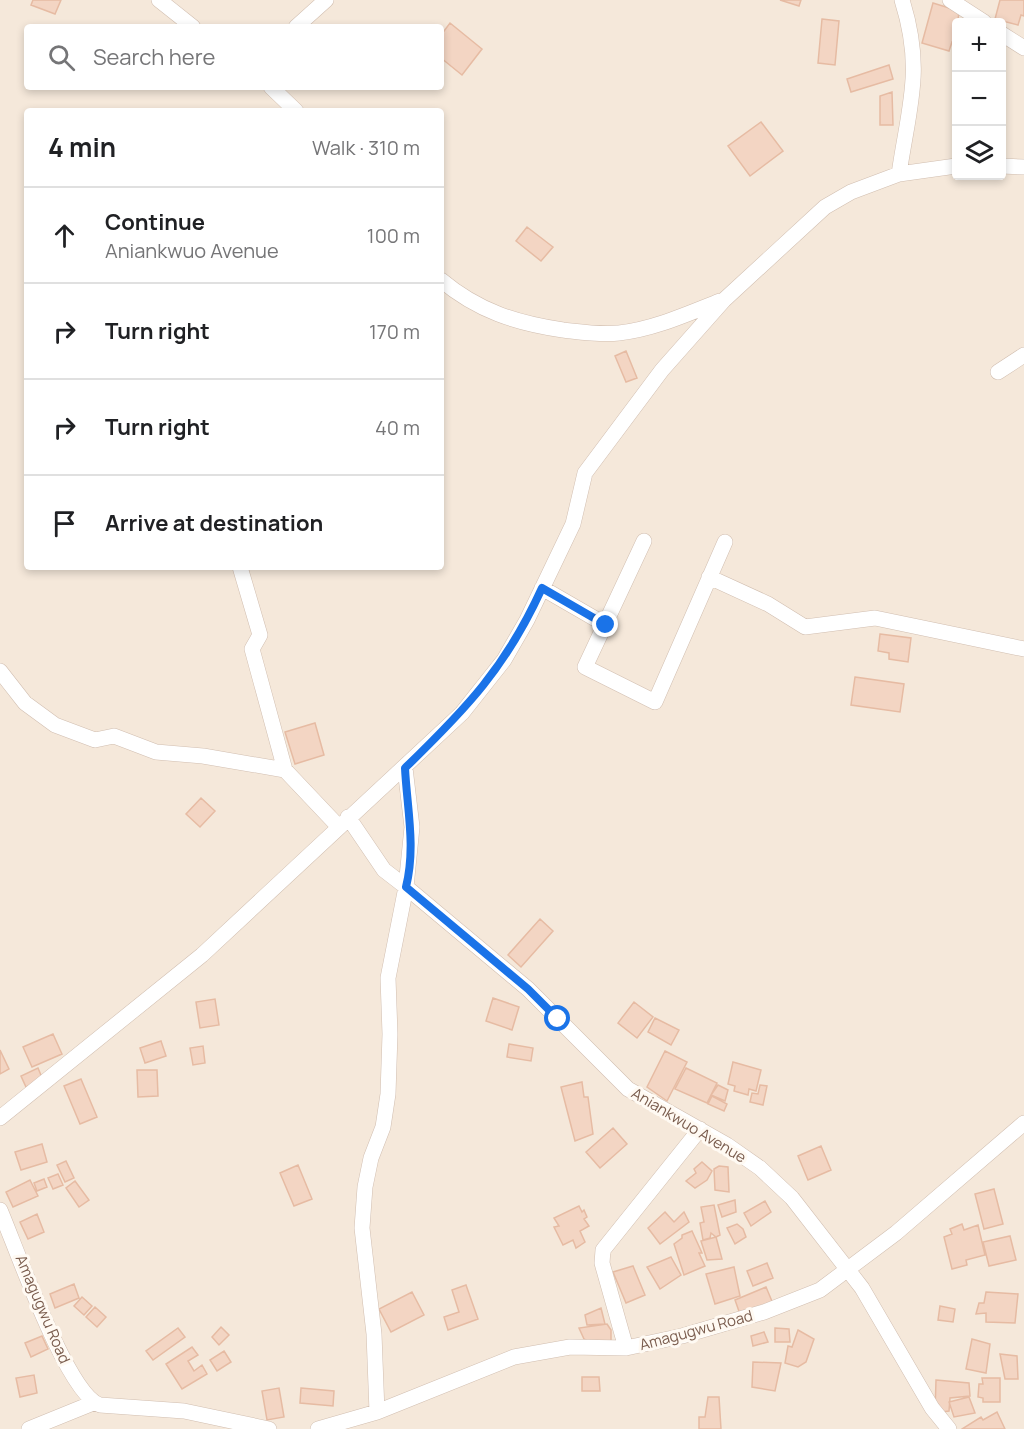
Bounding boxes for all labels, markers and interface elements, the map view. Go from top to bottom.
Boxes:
map controls [952,18,1006,180]
button: + [952,18,1006,72]
search box [24,24,444,90]
icon: search [45,41,78,74]
text: Search here [93,42,215,72]
button: − [952,72,1006,126]
button: layers [952,126,1006,180]
text: 4 min [48,129,116,165]
text: Walk · 310 m [312,134,420,161]
text: Continue [105,207,205,237]
icon: ahead [48,219,81,252]
text: 100 m [367,222,420,249]
text: Aniankwuo Avenue [105,237,279,264]
icon: right [48,315,81,348]
text: Turn right [105,316,210,346]
text: 170 m [369,318,420,345]
icon: right [48,411,81,444]
text: Turn right [105,412,210,442]
text: 40 m [375,414,420,441]
icon: arrive [48,507,81,540]
text: Arrive at destination [105,508,323,538]
route end [592,611,618,637]
route start [544,1005,570,1031]
street label: Aniankwuo Avenue [628,1082,750,1168]
street label: Amagugwu Road [11,1251,75,1367]
street label: Amagugwu Road [637,1305,755,1355]

